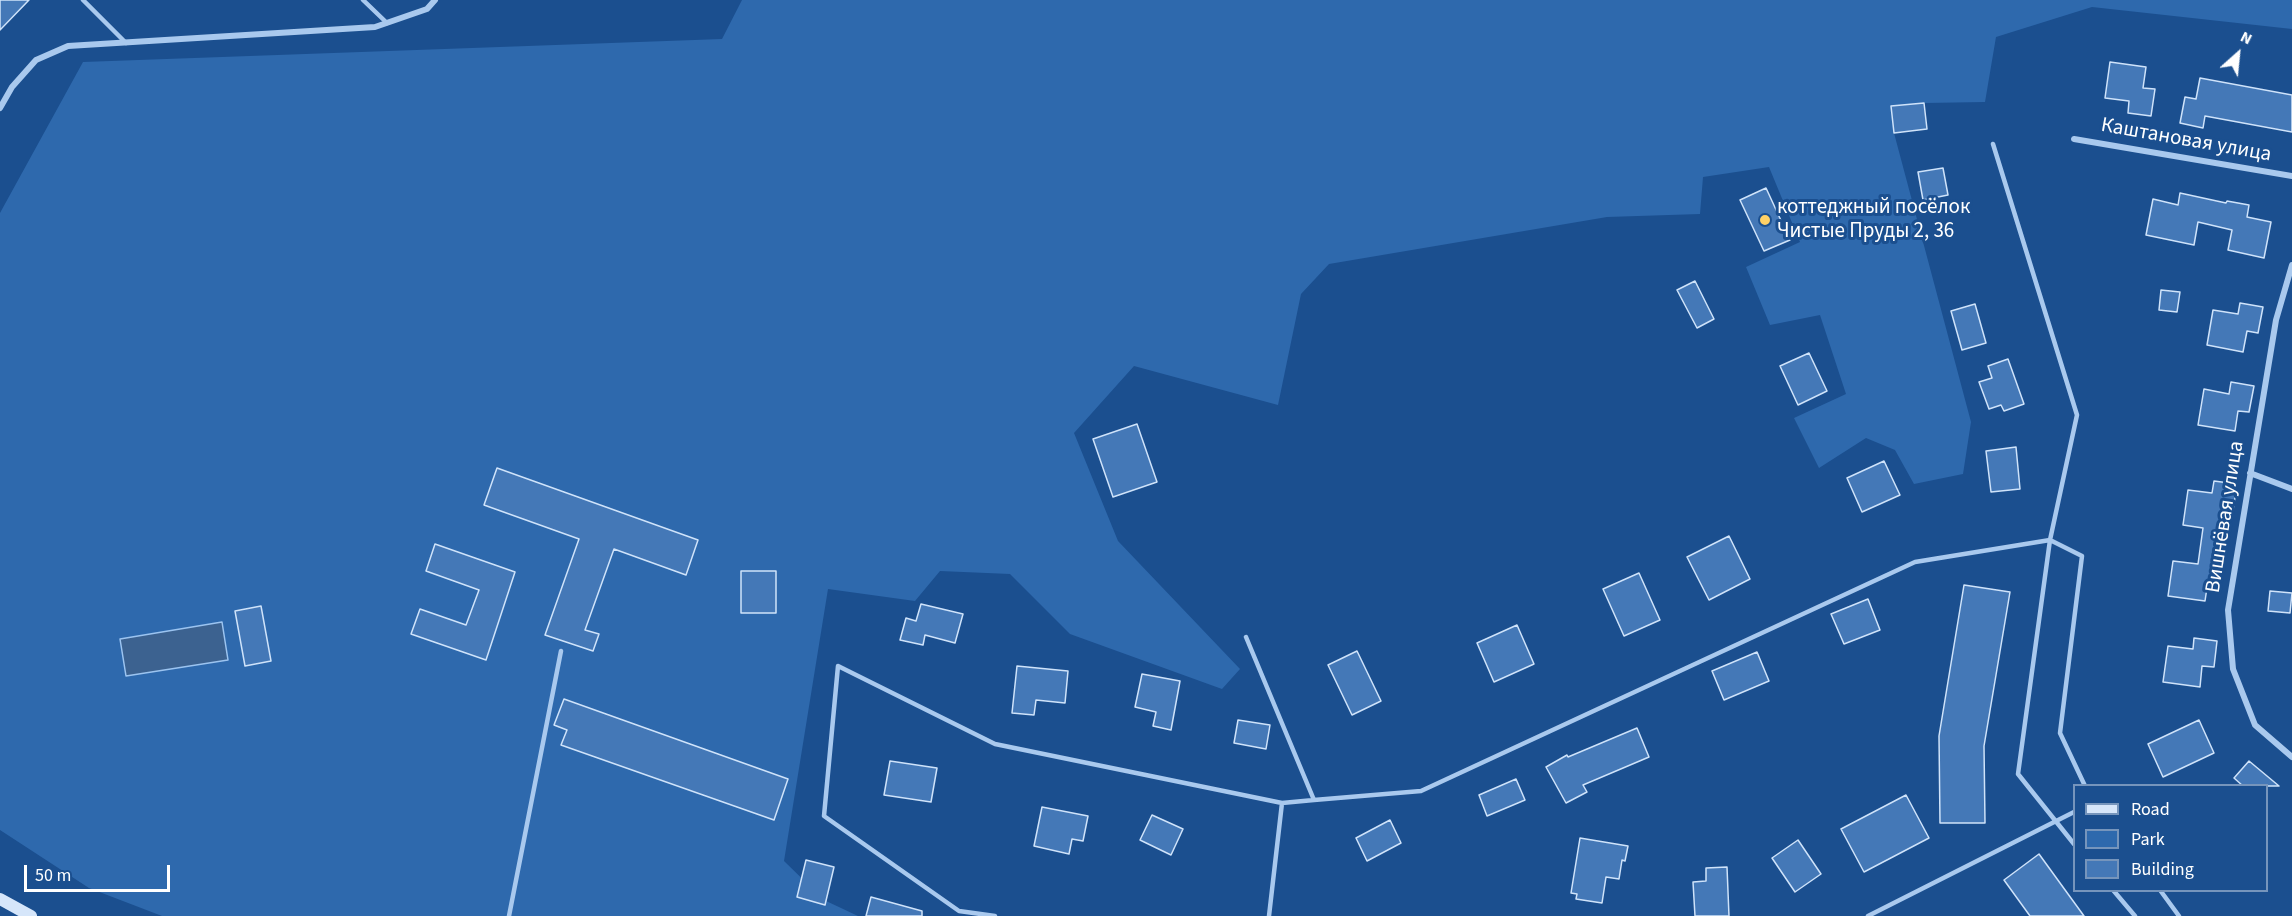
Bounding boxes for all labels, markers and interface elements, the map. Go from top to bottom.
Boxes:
north arrow [2208,24,2268,84]
text: N [2236,26,2256,50]
street label: Каштановая улица [2099,114,2273,168]
place label: коттеджный посёлок Чистые Пруды 2, 36 [1777,195,1970,245]
marker: коттеджный посёлок Чистые Пруды 2, 36 [1758,213,1772,227]
street label: Вишнёвая улица [2202,439,2250,595]
legend [2073,784,2268,892]
text: Road [2131,797,2170,822]
text: Park [2131,827,2165,852]
scale bar [27,853,172,891]
text: Building [2131,857,2194,882]
text: 50 m [35,863,71,888]

